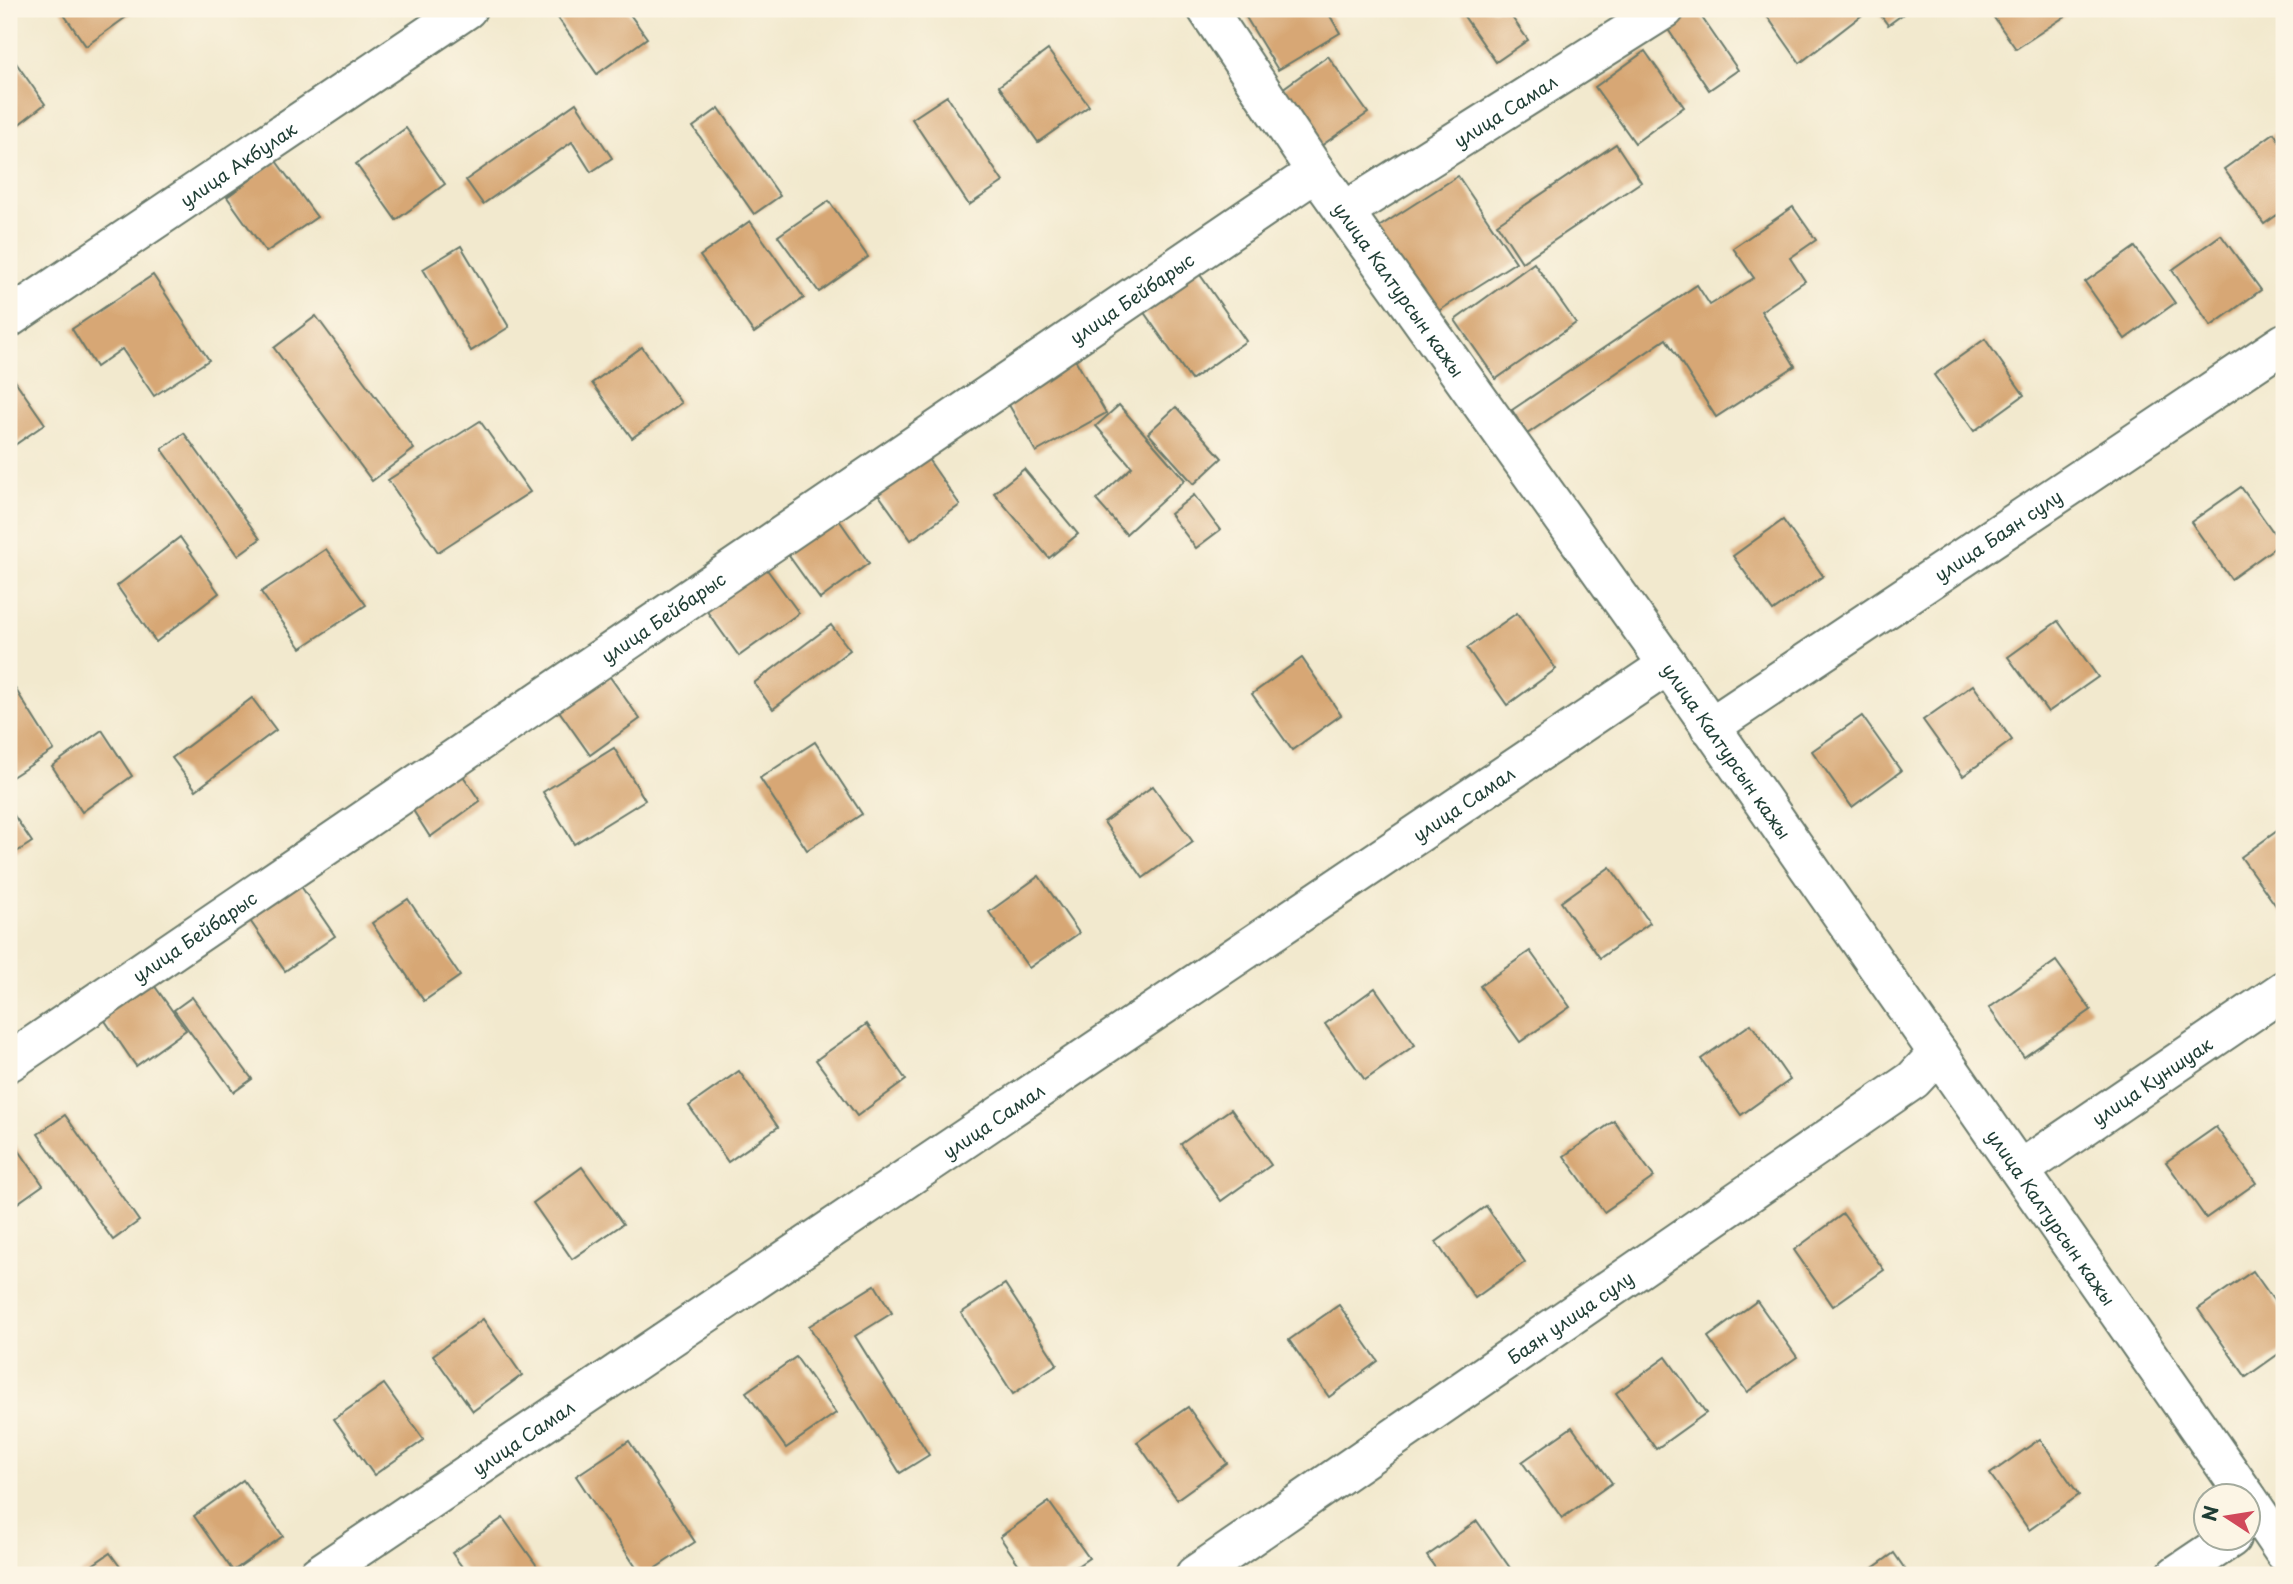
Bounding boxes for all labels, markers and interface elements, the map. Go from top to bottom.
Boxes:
street label: улица Самал [1448,67,1562,153]
street label: улица Акбулак [174,114,302,213]
street label: улица Калтурсын кажы [1328,196,1471,382]
street label: улица Бейбарыс [1064,246,1199,350]
street label: улица Баян сулу [1928,482,2067,587]
street label: улица Бейбарыс [595,565,731,669]
street label: улица Калтурсын кажы [1657,657,1798,844]
street label: улица Самал [1407,759,1520,847]
street label: улица Бейбарыс [126,884,262,988]
street label: улица Куншуак [2086,1029,2217,1131]
street label: улица Самал [936,1076,1049,1164]
street label: улица Калтурсын кажы [1981,1123,2123,1310]
street label: Баян улица сулу [1501,1264,1638,1370]
street label: улица Самал [466,1393,579,1481]
north arrow [2192,1482,2262,1552]
text: N [2194,1503,2225,1524]

